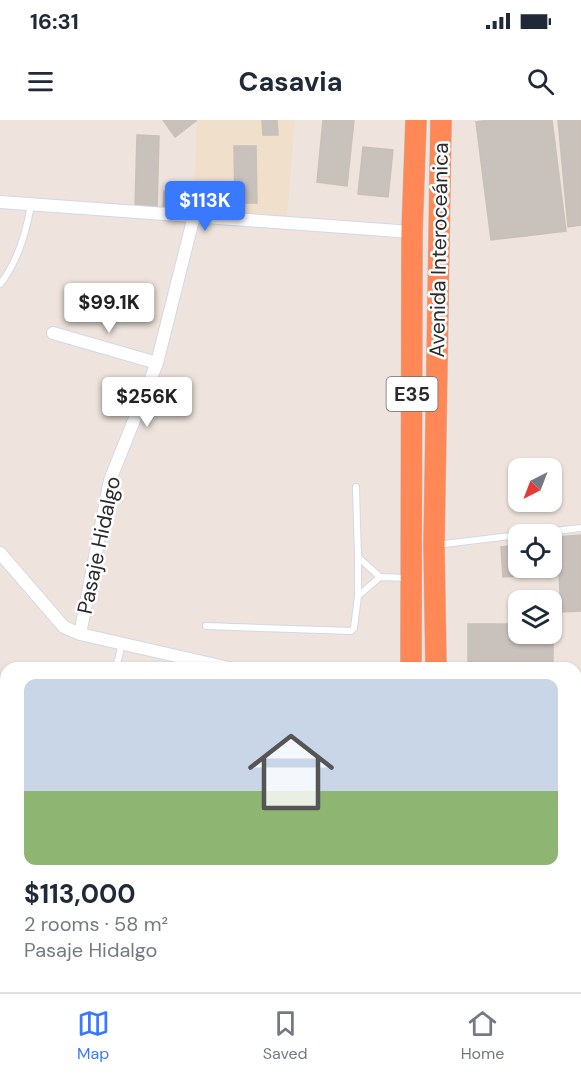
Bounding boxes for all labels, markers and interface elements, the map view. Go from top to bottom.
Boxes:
text: 16:31 [30,7,79,36]
text: Casavia [238,64,343,99]
icon: menu [24,65,57,98]
icon: search [524,65,557,98]
street label: Avenida Interoceánica [423,142,455,358]
pin: $113K [163,181,247,232]
text: $113K [179,187,231,213]
pin: $99.1K [60,283,158,334]
text: $99.1K [78,289,140,315]
pin: $256K [105,377,189,428]
road number: E35 [386,377,438,411]
text: $256K [116,383,178,409]
north arrow [508,458,562,512]
map controls [508,458,562,644]
street label: Pasaje Hidalgo [71,474,127,616]
button: locate [508,524,562,578]
button: layers [508,590,562,644]
icon: home [237,718,345,826]
text: $113,000 [24,877,136,911]
text: 2 rooms · 58 m² [24,911,168,937]
text: Pasaje Hidalgo [24,937,157,963]
tab: Map [77,1007,110,1064]
tab: Saved [263,1007,308,1064]
tab: Home [461,1007,504,1064]

